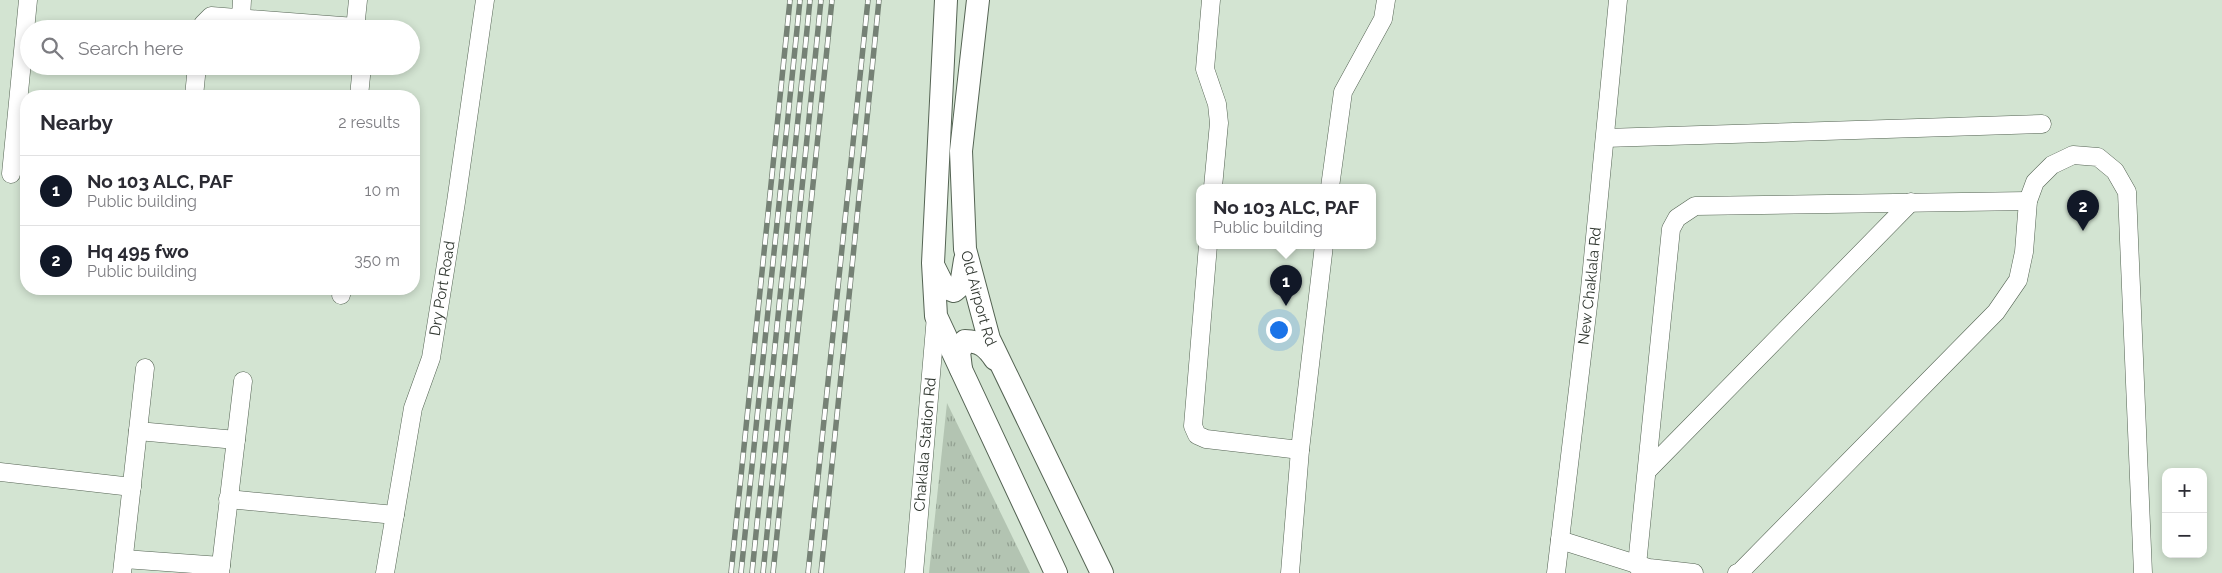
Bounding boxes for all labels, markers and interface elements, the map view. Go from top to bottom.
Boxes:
search box [20,20,420,75]
icon: search [38,34,66,62]
text: Search here [78,37,184,59]
text: Nearby [40,110,113,135]
text: 2 results [338,113,400,132]
text: No 103 ALC, PAF [87,170,233,192]
text: 1 [52,181,60,200]
text: 10 m [365,181,400,200]
popup [1196,184,1376,249]
pin: 2 [2067,190,2099,231]
text: Public building [87,192,197,211]
text: No 103 ALC, PAF [1213,196,1359,218]
text: Public building [1213,218,1323,237]
street label: New Chaklala Rd [1574,226,1605,346]
text: Hq 495 fwo [87,240,189,262]
street label: Dry Port Road [426,240,459,337]
street label: Old Airport Rd [957,249,1000,349]
text: 2 [51,251,61,270]
text: 350 m [354,251,400,270]
text: Public building [87,262,197,281]
pin: 1 [1270,265,1302,306]
your location [1266,317,1292,343]
street label: Chaklala Station Rd [910,377,940,512]
map controls [2162,468,2207,558]
button: + [2162,468,2207,513]
button: − [2162,513,2207,558]

